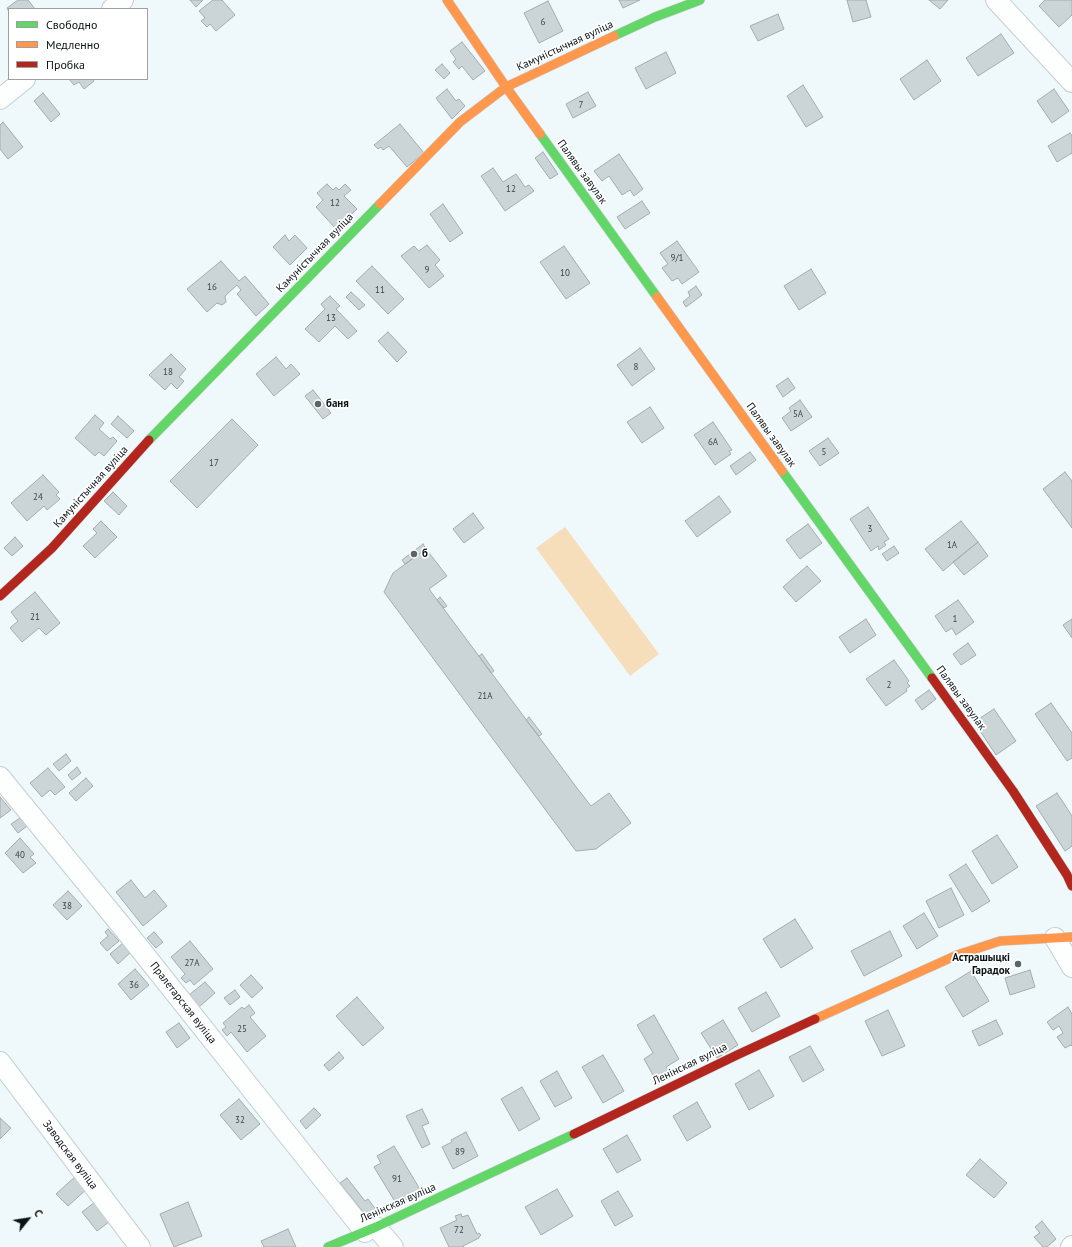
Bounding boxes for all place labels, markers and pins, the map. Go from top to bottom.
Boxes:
place label: баня [326,397,349,411]
marker: баня [313,399,323,409]
place label: б [422,547,428,561]
marker: б [409,549,419,559]
place label: Астрашыцкі Гарадок [952,951,1010,977]
marker: Астрашыцкі Гарадок [1013,959,1023,969]

